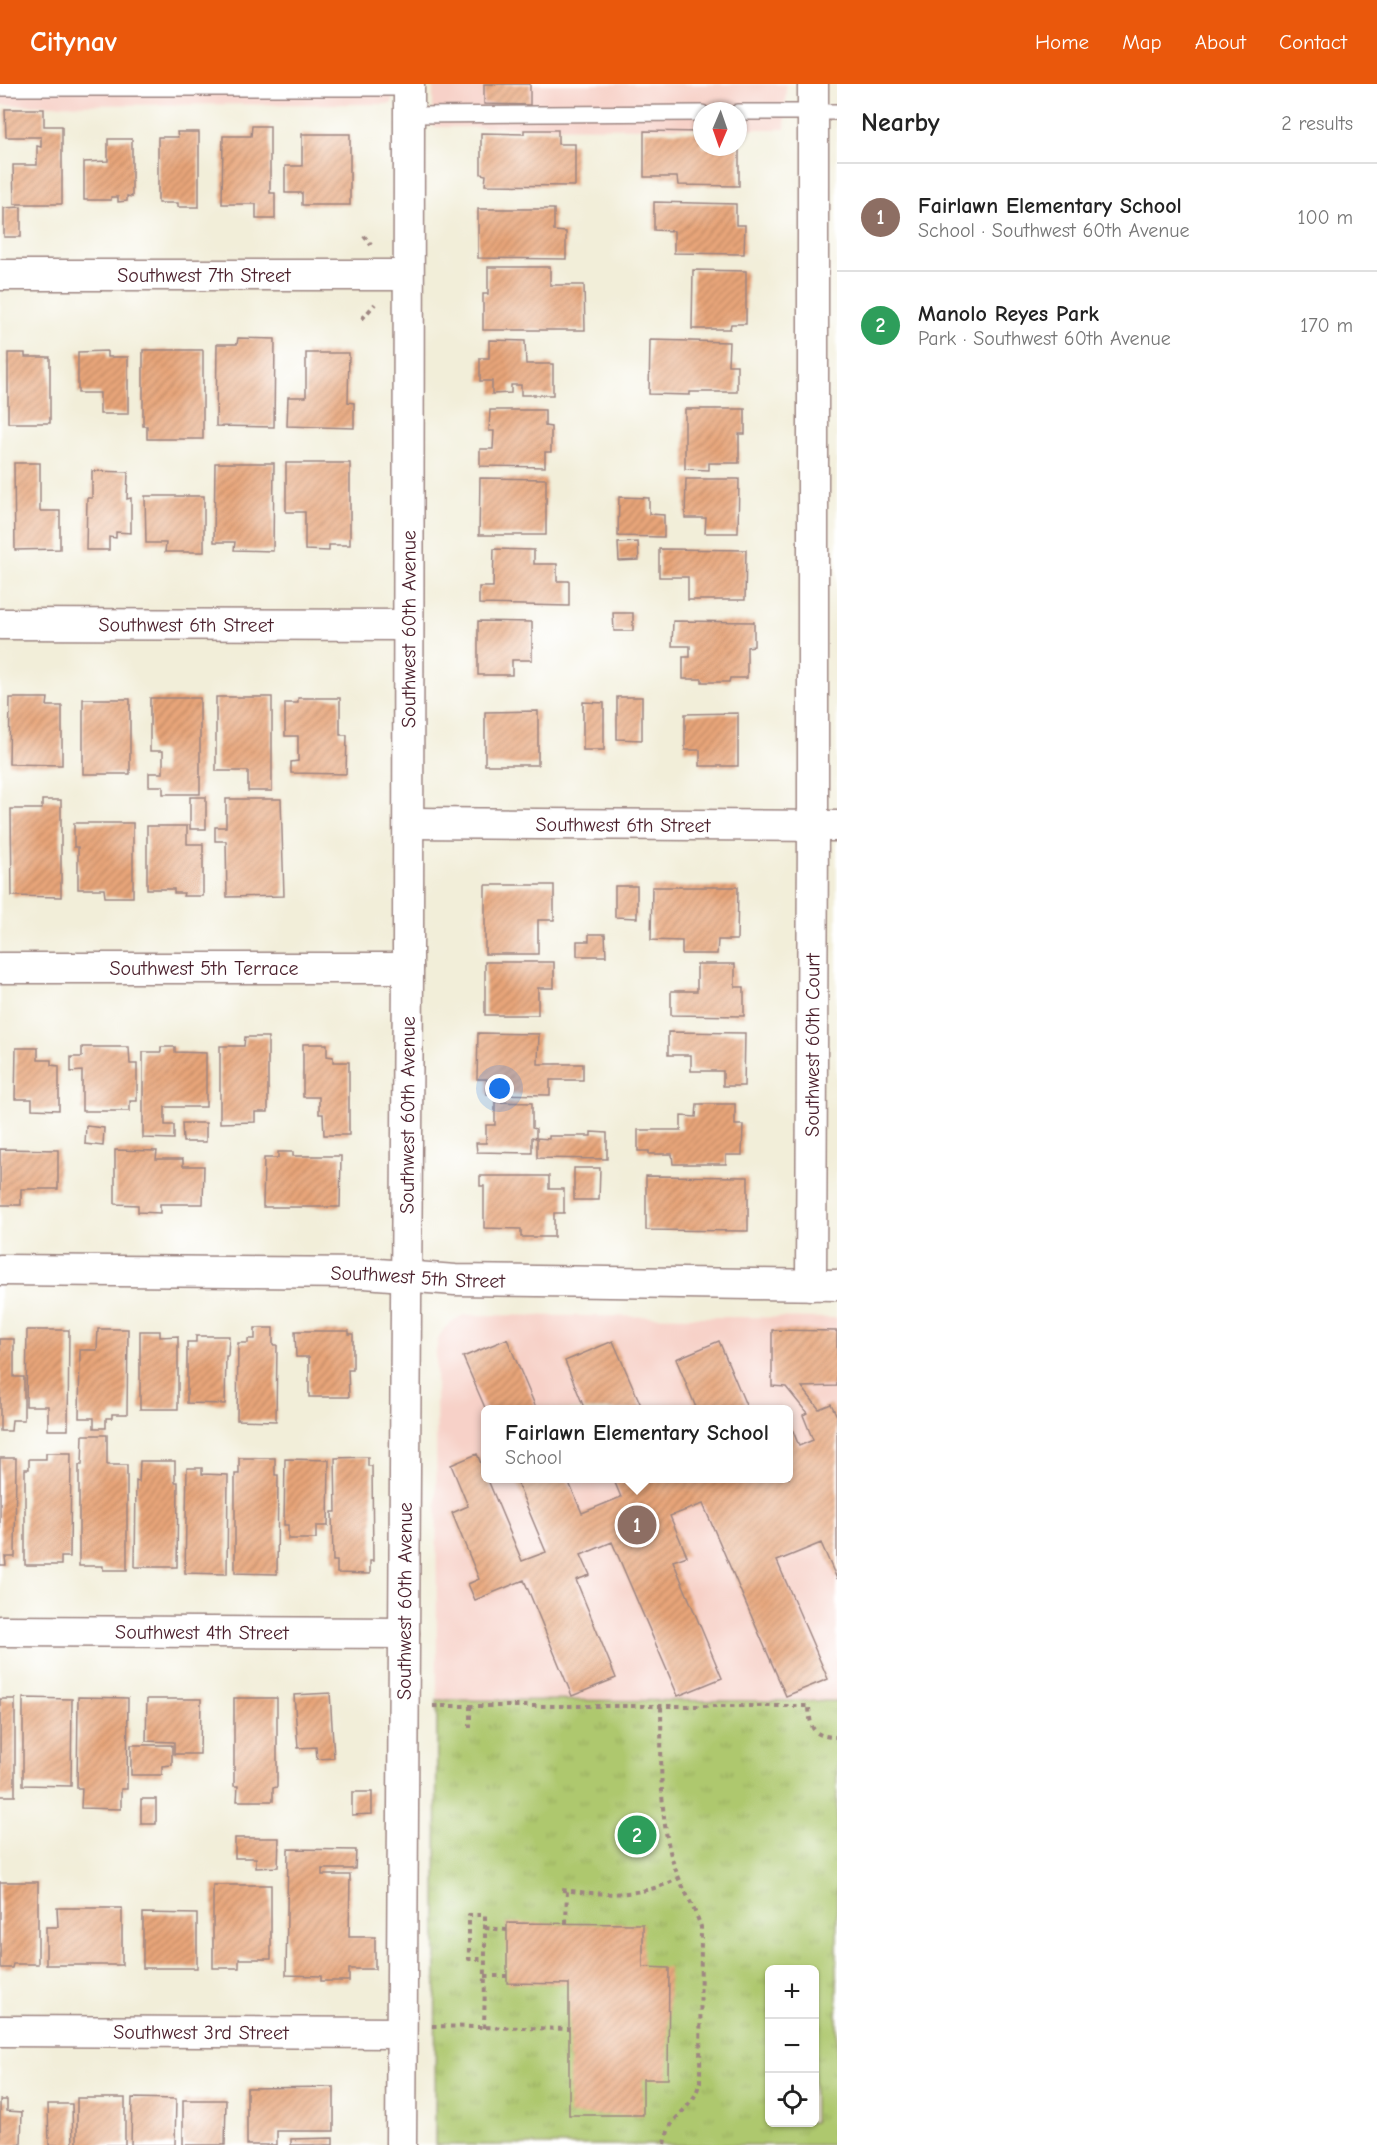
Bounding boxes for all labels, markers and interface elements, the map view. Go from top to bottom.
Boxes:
text: Citynav [30,26,117,58]
text: Home [1035,30,1089,54]
text: Map [1122,30,1162,54]
text: About [1195,30,1246,54]
text: Contact [1279,30,1347,54]
north arrow [693,102,747,156]
text: Nearby [861,108,940,138]
text: 2 results [1281,112,1353,135]
text: Fairlawn Elementary School [918,193,1182,219]
text: 1 [877,206,884,229]
text: 100 m [1298,206,1353,229]
text: School · Southwest 60th Avenue [918,219,1189,242]
street label: Southwest 7th Street [117,264,292,287]
text: Manolo Reyes Park [918,301,1099,327]
text: 2 [876,314,885,337]
text: 170 m [1300,314,1353,337]
text: Park · Southwest 60th Avenue [918,327,1171,350]
street label: Southwest 60th Avenue [397,530,420,728]
street label: Southwest 6th Street [99,613,275,636]
street label: Southwest 6th Street [535,812,712,837]
street label: Southwest 60th Court [800,952,824,1137]
street label: Southwest 5th Terrace [109,957,299,980]
street label: Southwest 60th Avenue [395,1016,419,1214]
your location [485,1074,514,1103]
street label: Southwest 5th Street [330,1261,507,1292]
popup [481,1405,793,1483]
text: Fairlawn Elementary School [505,1420,769,1446]
text: School [505,1446,562,1469]
street label: Southwest 60th Avenue [392,1502,416,1700]
pin: 1 [618,1502,656,1548]
street label: Southwest 4th Street [115,1620,290,1644]
pin: 2 [618,1812,656,1858]
map controls [765,1965,819,2127]
button: + [765,1965,819,2019]
button: − [765,2019,819,2073]
street label: Southwest 3rd Street [113,2020,290,2044]
button: locate [765,2073,819,2127]

